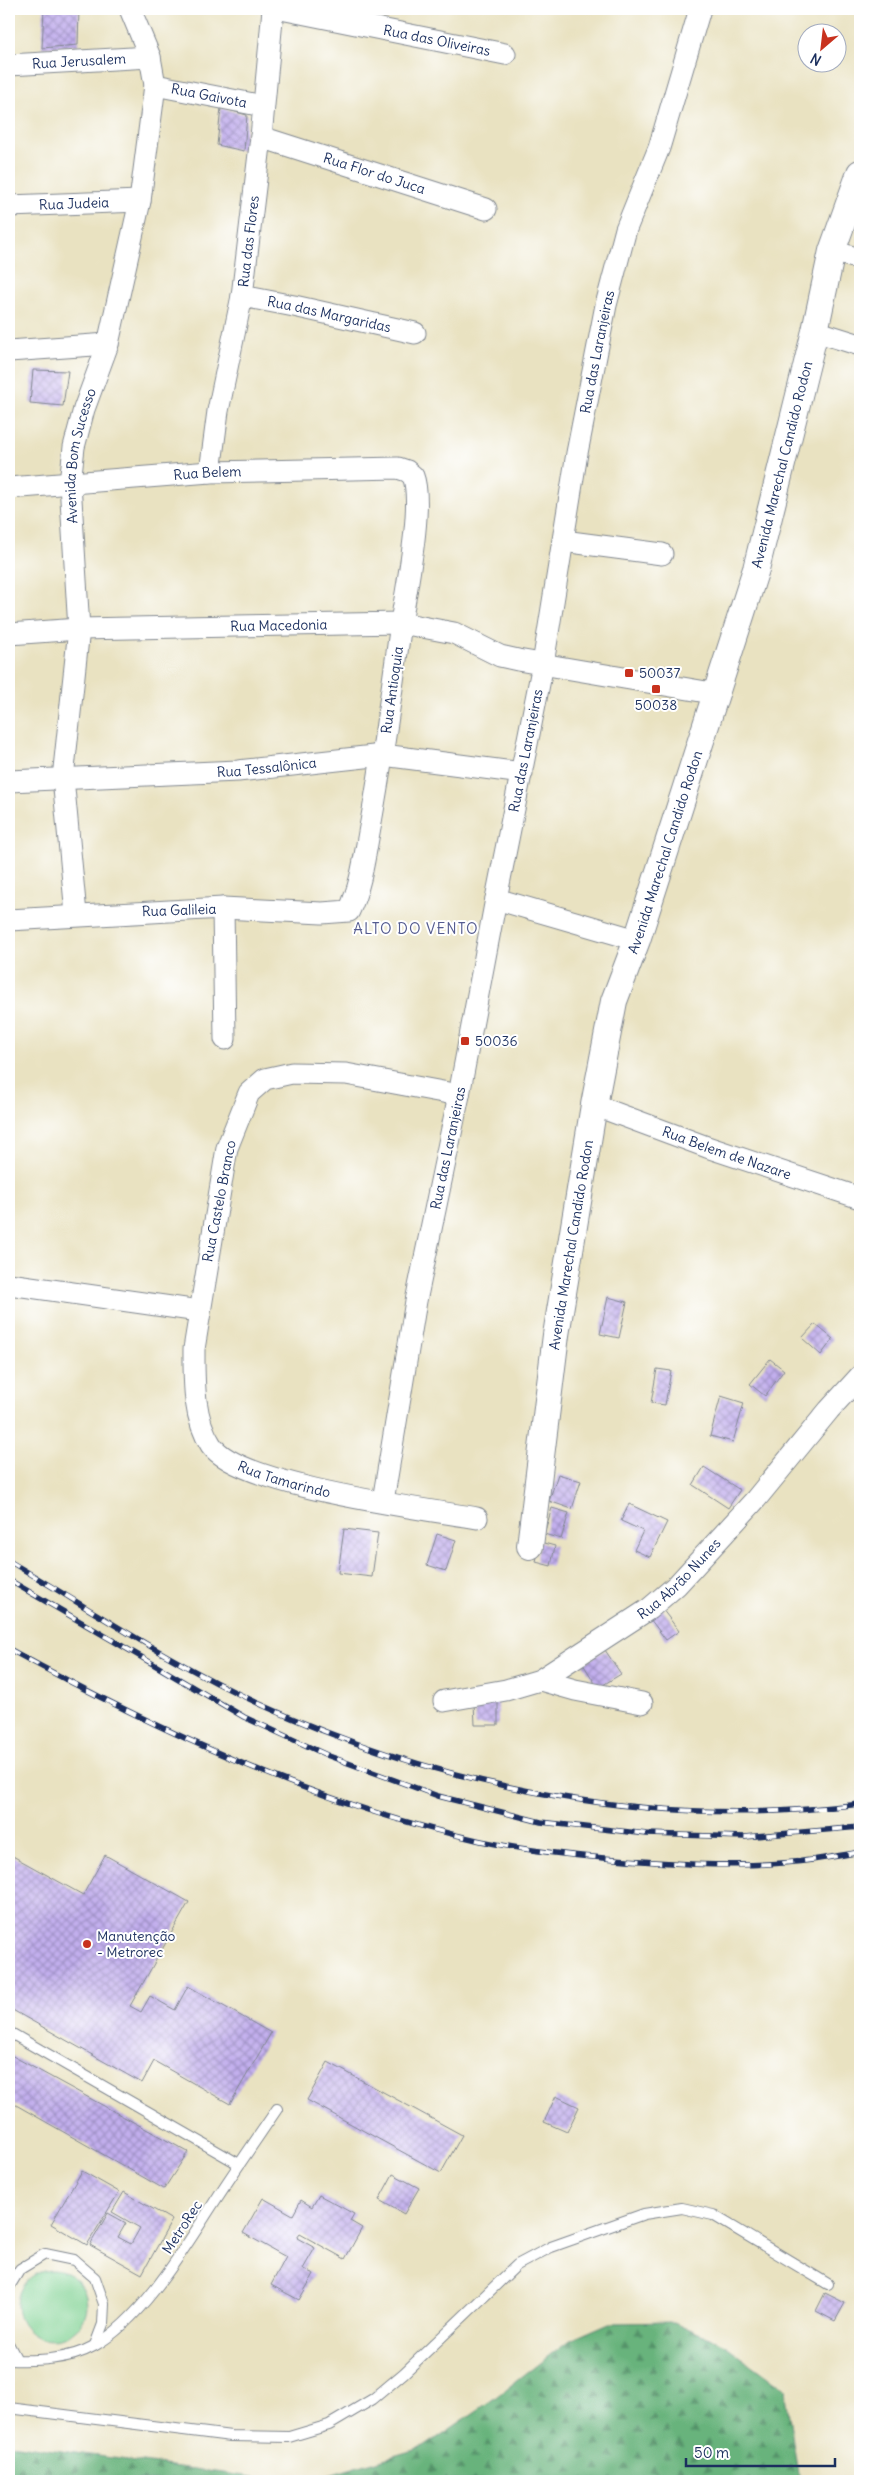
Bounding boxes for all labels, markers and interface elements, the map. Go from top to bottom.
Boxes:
street label: Rua das Oliveiras [382,21,492,60]
north arrow [796,22,846,72]
street label: Rua Jerusalem [31,49,126,73]
text: N [807,49,824,70]
street label: Rua Gaivota [170,79,248,112]
street label: Rua Flor do Juca [321,149,428,198]
street label: Rua Judeia [38,193,109,214]
street label: Rua das Flores [234,194,263,288]
street label: Rua das Laranjeiras [576,288,618,415]
street label: Rua das Margaridas [266,292,393,336]
street label: Avenida Marechal Candido Rodon [748,359,816,570]
street label: Avenida Bom Sucesso [61,386,100,524]
street label: Rua Belem [173,462,242,484]
street label: Rua Macedonia [230,615,328,635]
street label: Rua Antioquia [377,645,407,735]
place label: 50037 [639,664,680,682]
marker: 50037 [623,667,635,679]
marker: 50038 [650,683,662,695]
street label: Rua das Laranjeiras [505,687,547,814]
place label: 50038 [635,696,677,714]
street label: Avenida Marechal Candido Rodon [624,748,706,956]
street label: Rua Tessalônica [216,753,317,781]
street label: Rua Galileia [141,900,217,920]
district label: ALTO DO VENTO [353,919,479,938]
place label: 50036 [475,1032,518,1050]
marker: 50036 [459,1035,471,1047]
street label: Rua das Laranjeiras [426,1085,469,1211]
street label: Rua Belem de Nazare [660,1122,793,1183]
street label: Rua Castelo Branco [198,1138,240,1264]
street label: Avenida Marechal Candido Rodon [545,1138,597,1351]
street label: Rua Tamarindo [235,1457,332,1501]
street label: Rua Abrão Nunes [634,1534,724,1623]
place label: Manutenção - Metrorec [97,1927,176,1961]
marker: Manutenção - Metrorec [81,1938,93,1950]
street label: MetroRec [158,2197,206,2257]
scale bar [686,2435,835,2467]
text: 50 m [694,2443,729,2462]

